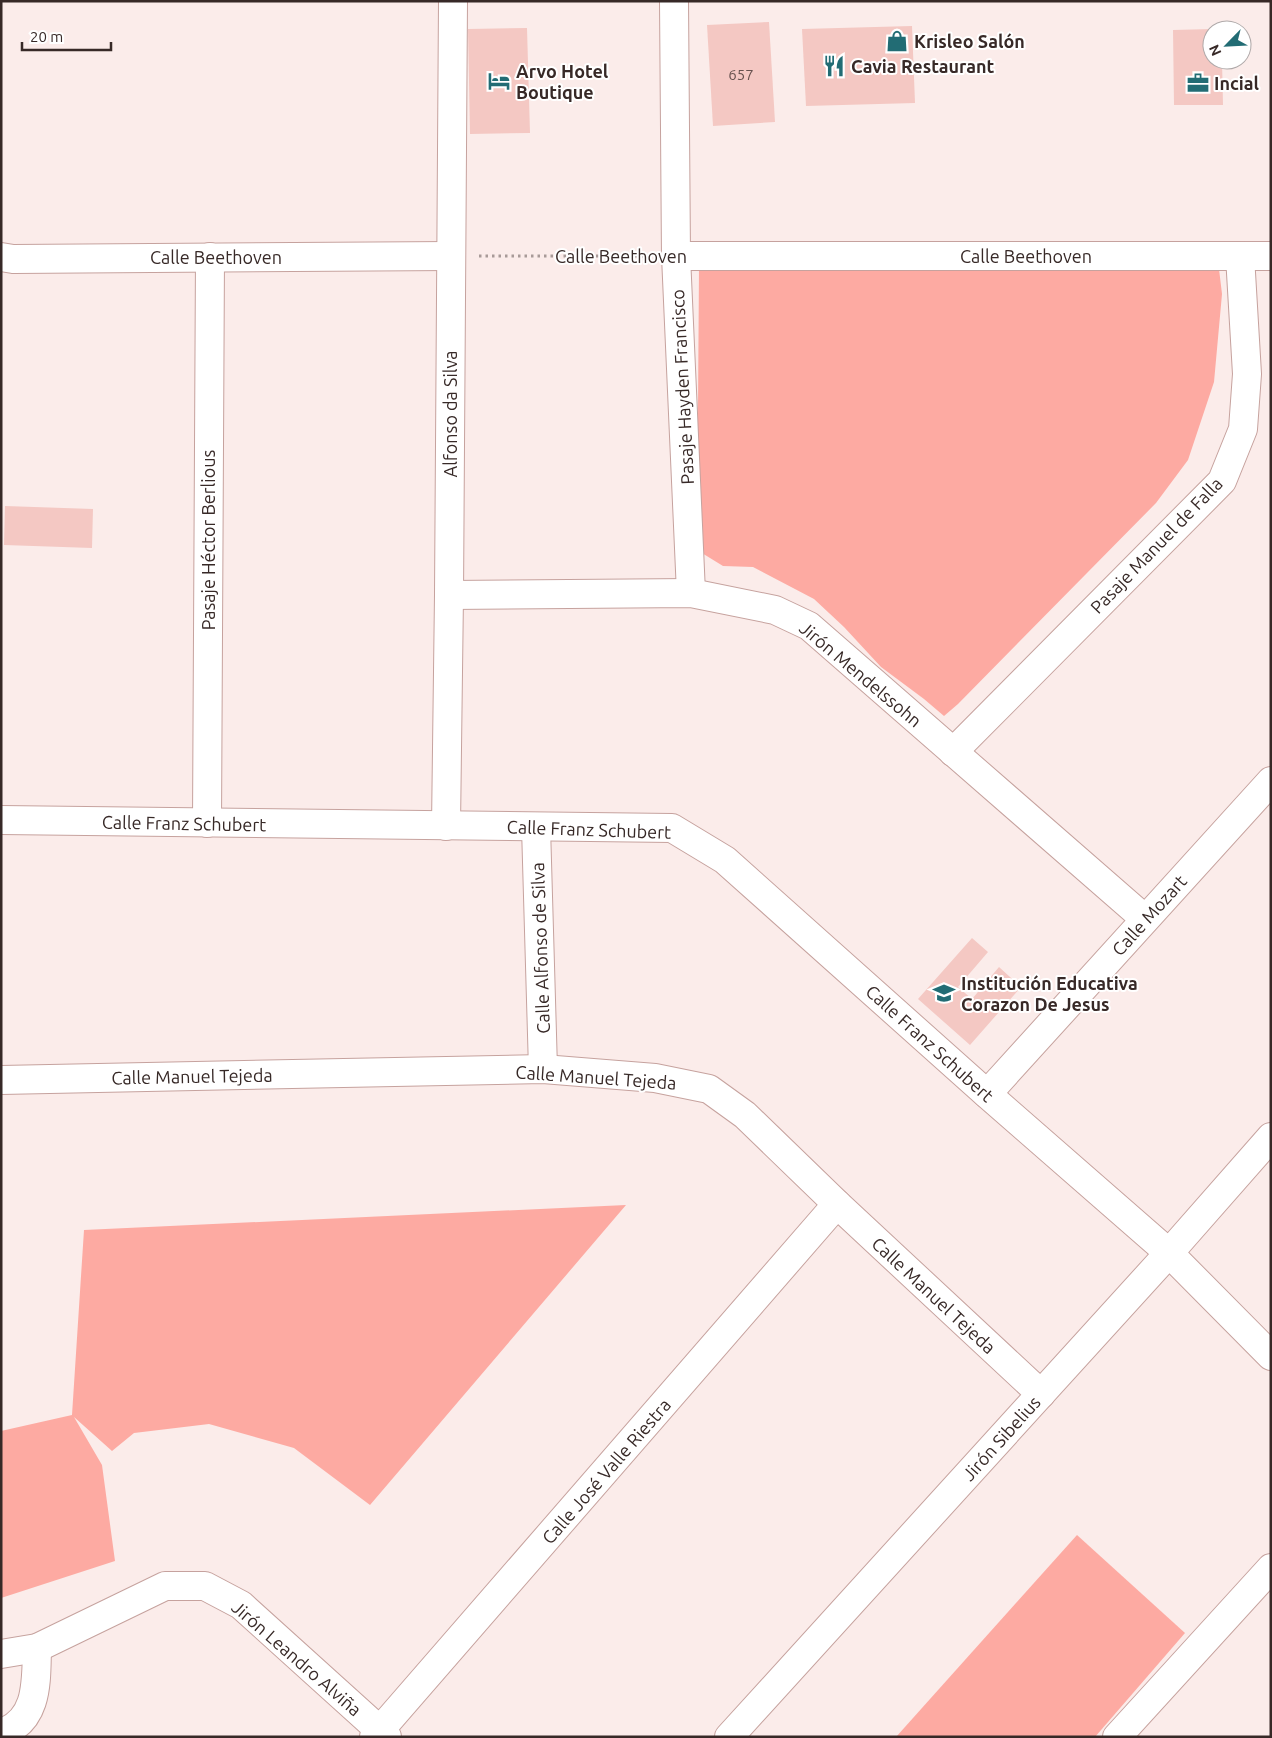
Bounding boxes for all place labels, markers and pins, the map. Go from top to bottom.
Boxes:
shop icon: Krisleo Salón [884,28,910,54]
place label: Krisleo Salón [914,31,1025,51]
restaurant icon: Cavia Restaurant [821,53,847,79]
place label: Cavia Restaurant [851,56,995,76]
place label: Arvo Hotel Boutique [516,61,609,102]
hotel icon: Arvo Hotel Boutique [486,68,512,94]
office icon: Incial [1185,70,1211,96]
place label: Incial [1214,73,1260,93]
place label: Institución Educativa Corazon De Jesus [961,973,1138,1014]
school or university icon: Institución Educativa Corazon De Jesus [931,980,957,1006]

